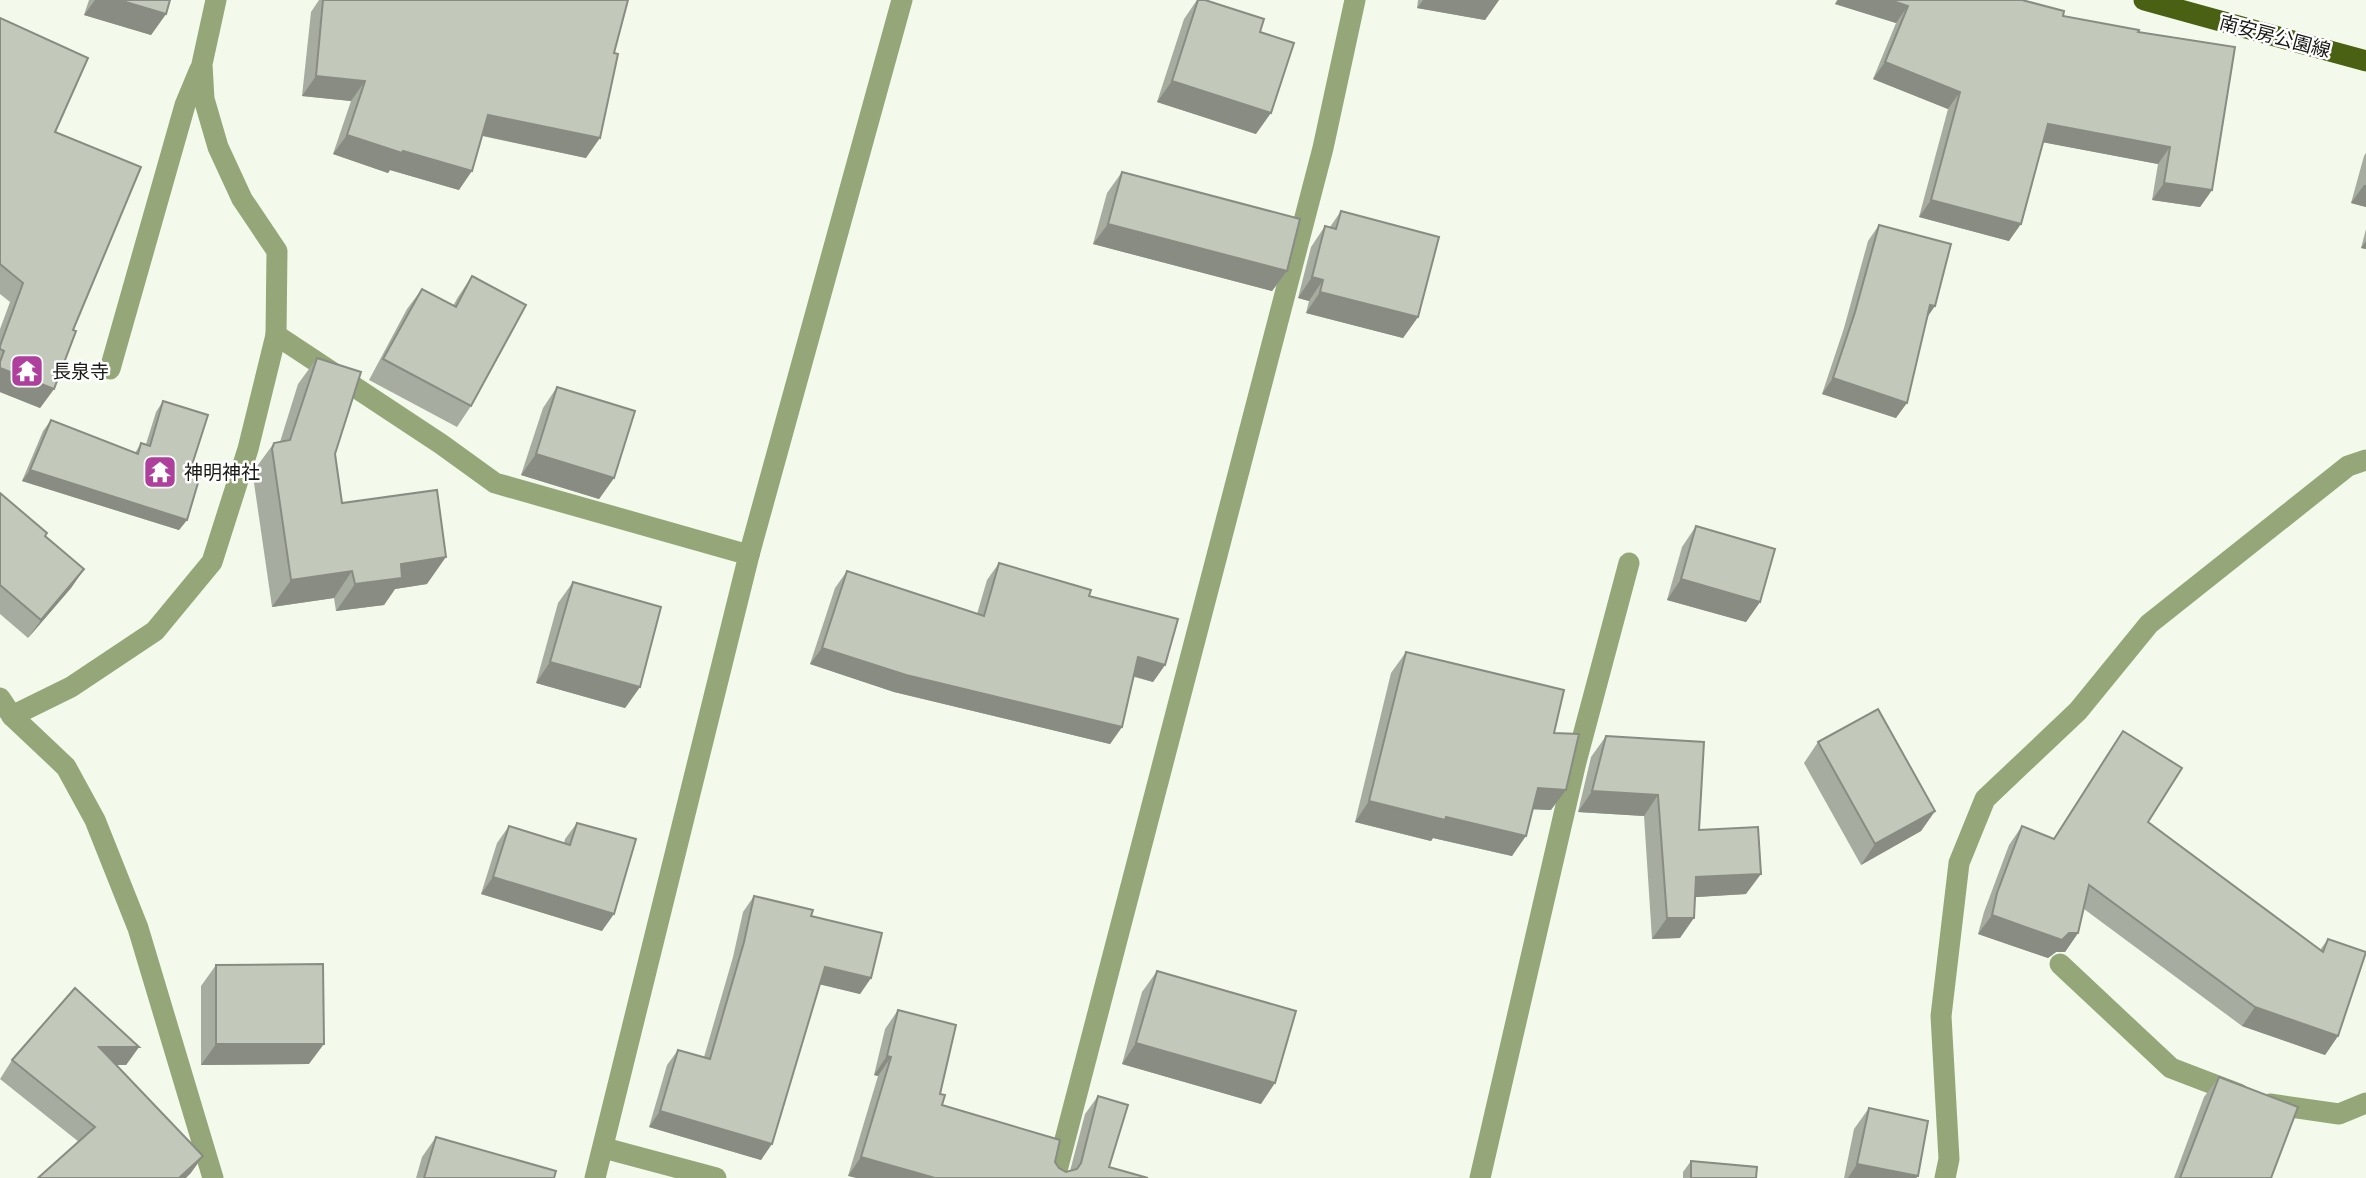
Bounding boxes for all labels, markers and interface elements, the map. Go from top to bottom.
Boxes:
street label: 南安房公園線 [2217,10,2333,62]
temple icon: 長泉寺 [8,352,46,390]
place label: 長泉寺 [52,359,109,383]
temple icon: 神明神社 [141,453,179,491]
place label: 神明神社 [184,460,260,484]

